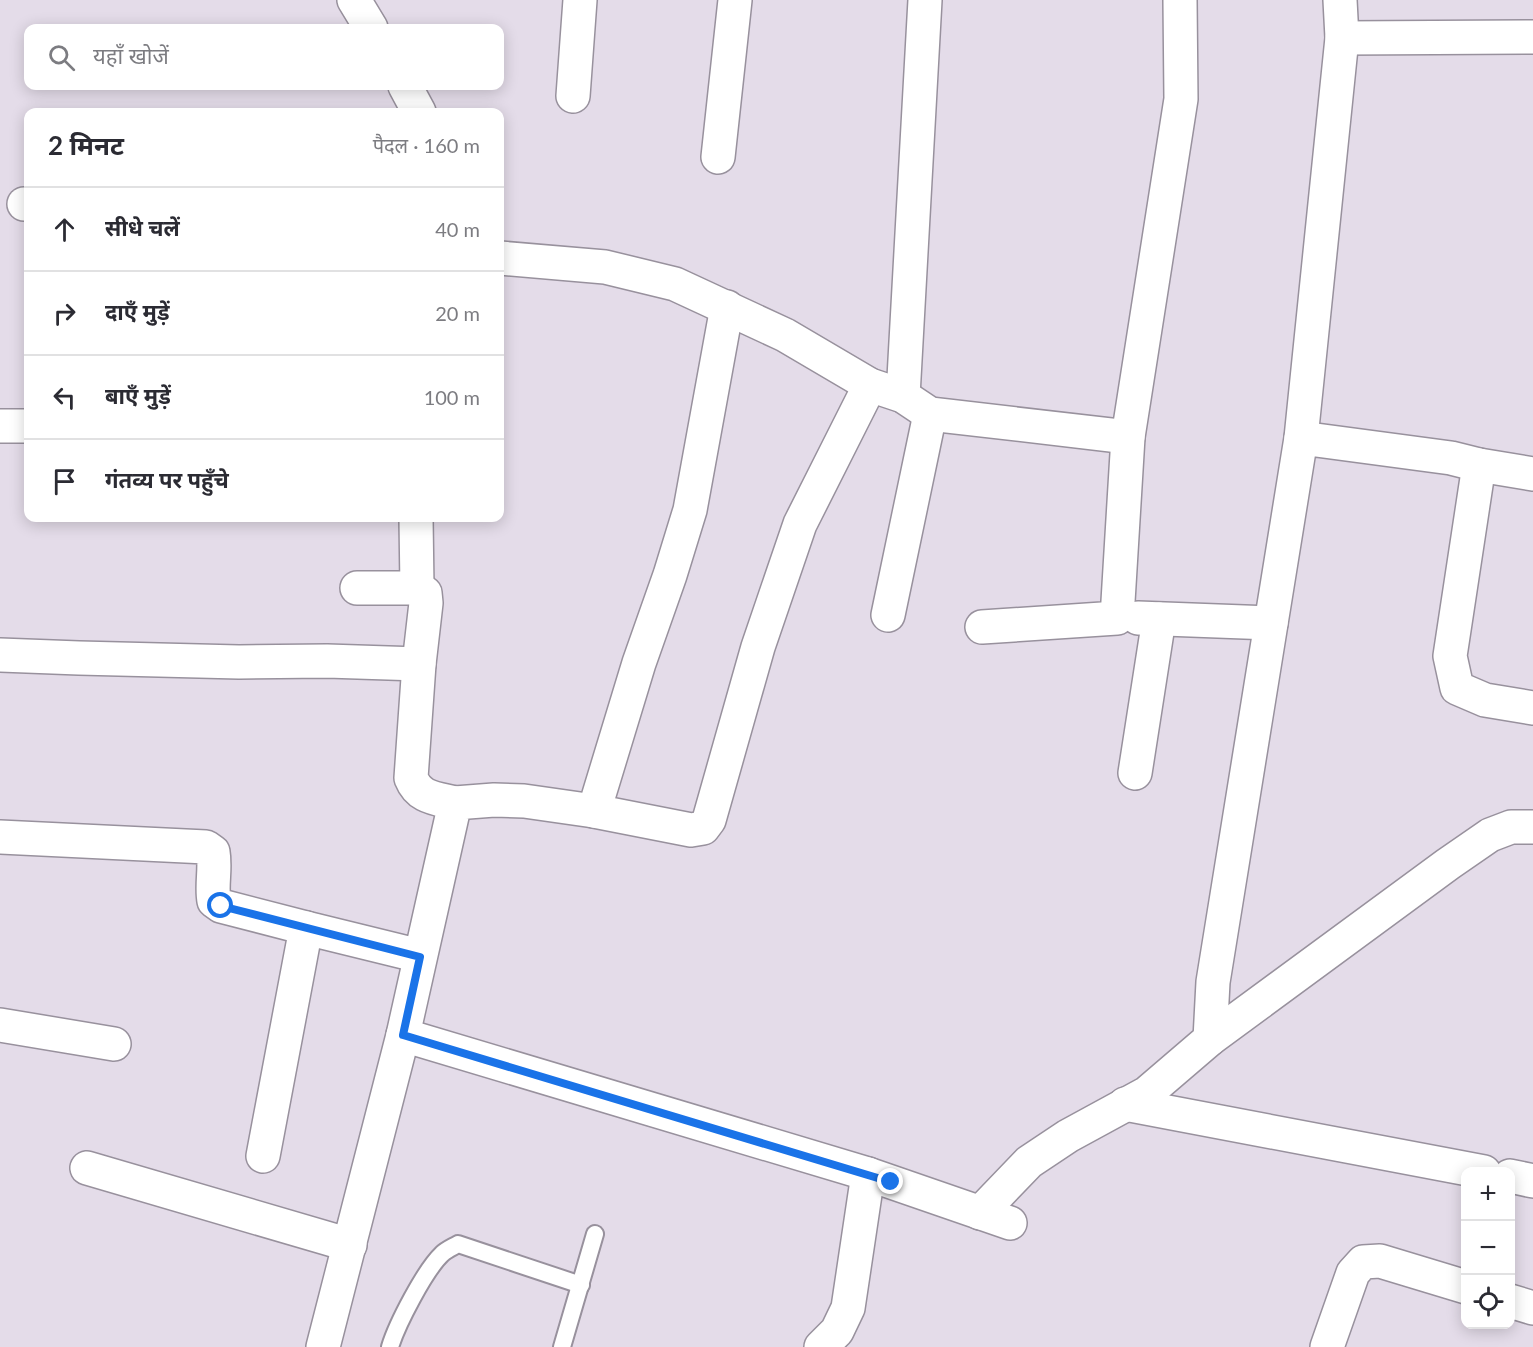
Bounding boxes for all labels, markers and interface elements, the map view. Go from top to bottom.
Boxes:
search box [24,24,504,90]
icon: search [45,41,78,74]
text: यहाँ खोजें [93,42,169,69]
text: 2 मिनट [48,129,124,161]
text: पैदल · 160 m [373,133,480,157]
icon: ahead [48,213,81,246]
text: सीधे चलें [105,214,180,241]
text: 40 m [435,217,480,241]
icon: right [48,297,81,330]
text: दाएँ मुड़ें [105,298,169,325]
text: 20 m [435,301,480,325]
icon: left [48,381,81,414]
text: बाएँ मुड़ें [105,382,171,409]
text: 100 m [424,385,480,409]
icon: arrive [48,465,81,498]
text: गंतव्य पर पहुँचे [105,466,229,493]
route start [207,892,233,918]
map controls [1461,1167,1515,1329]
button: + [1461,1167,1515,1221]
route end [877,1168,903,1194]
button: − [1461,1221,1515,1275]
button: locate [1461,1275,1515,1329]

